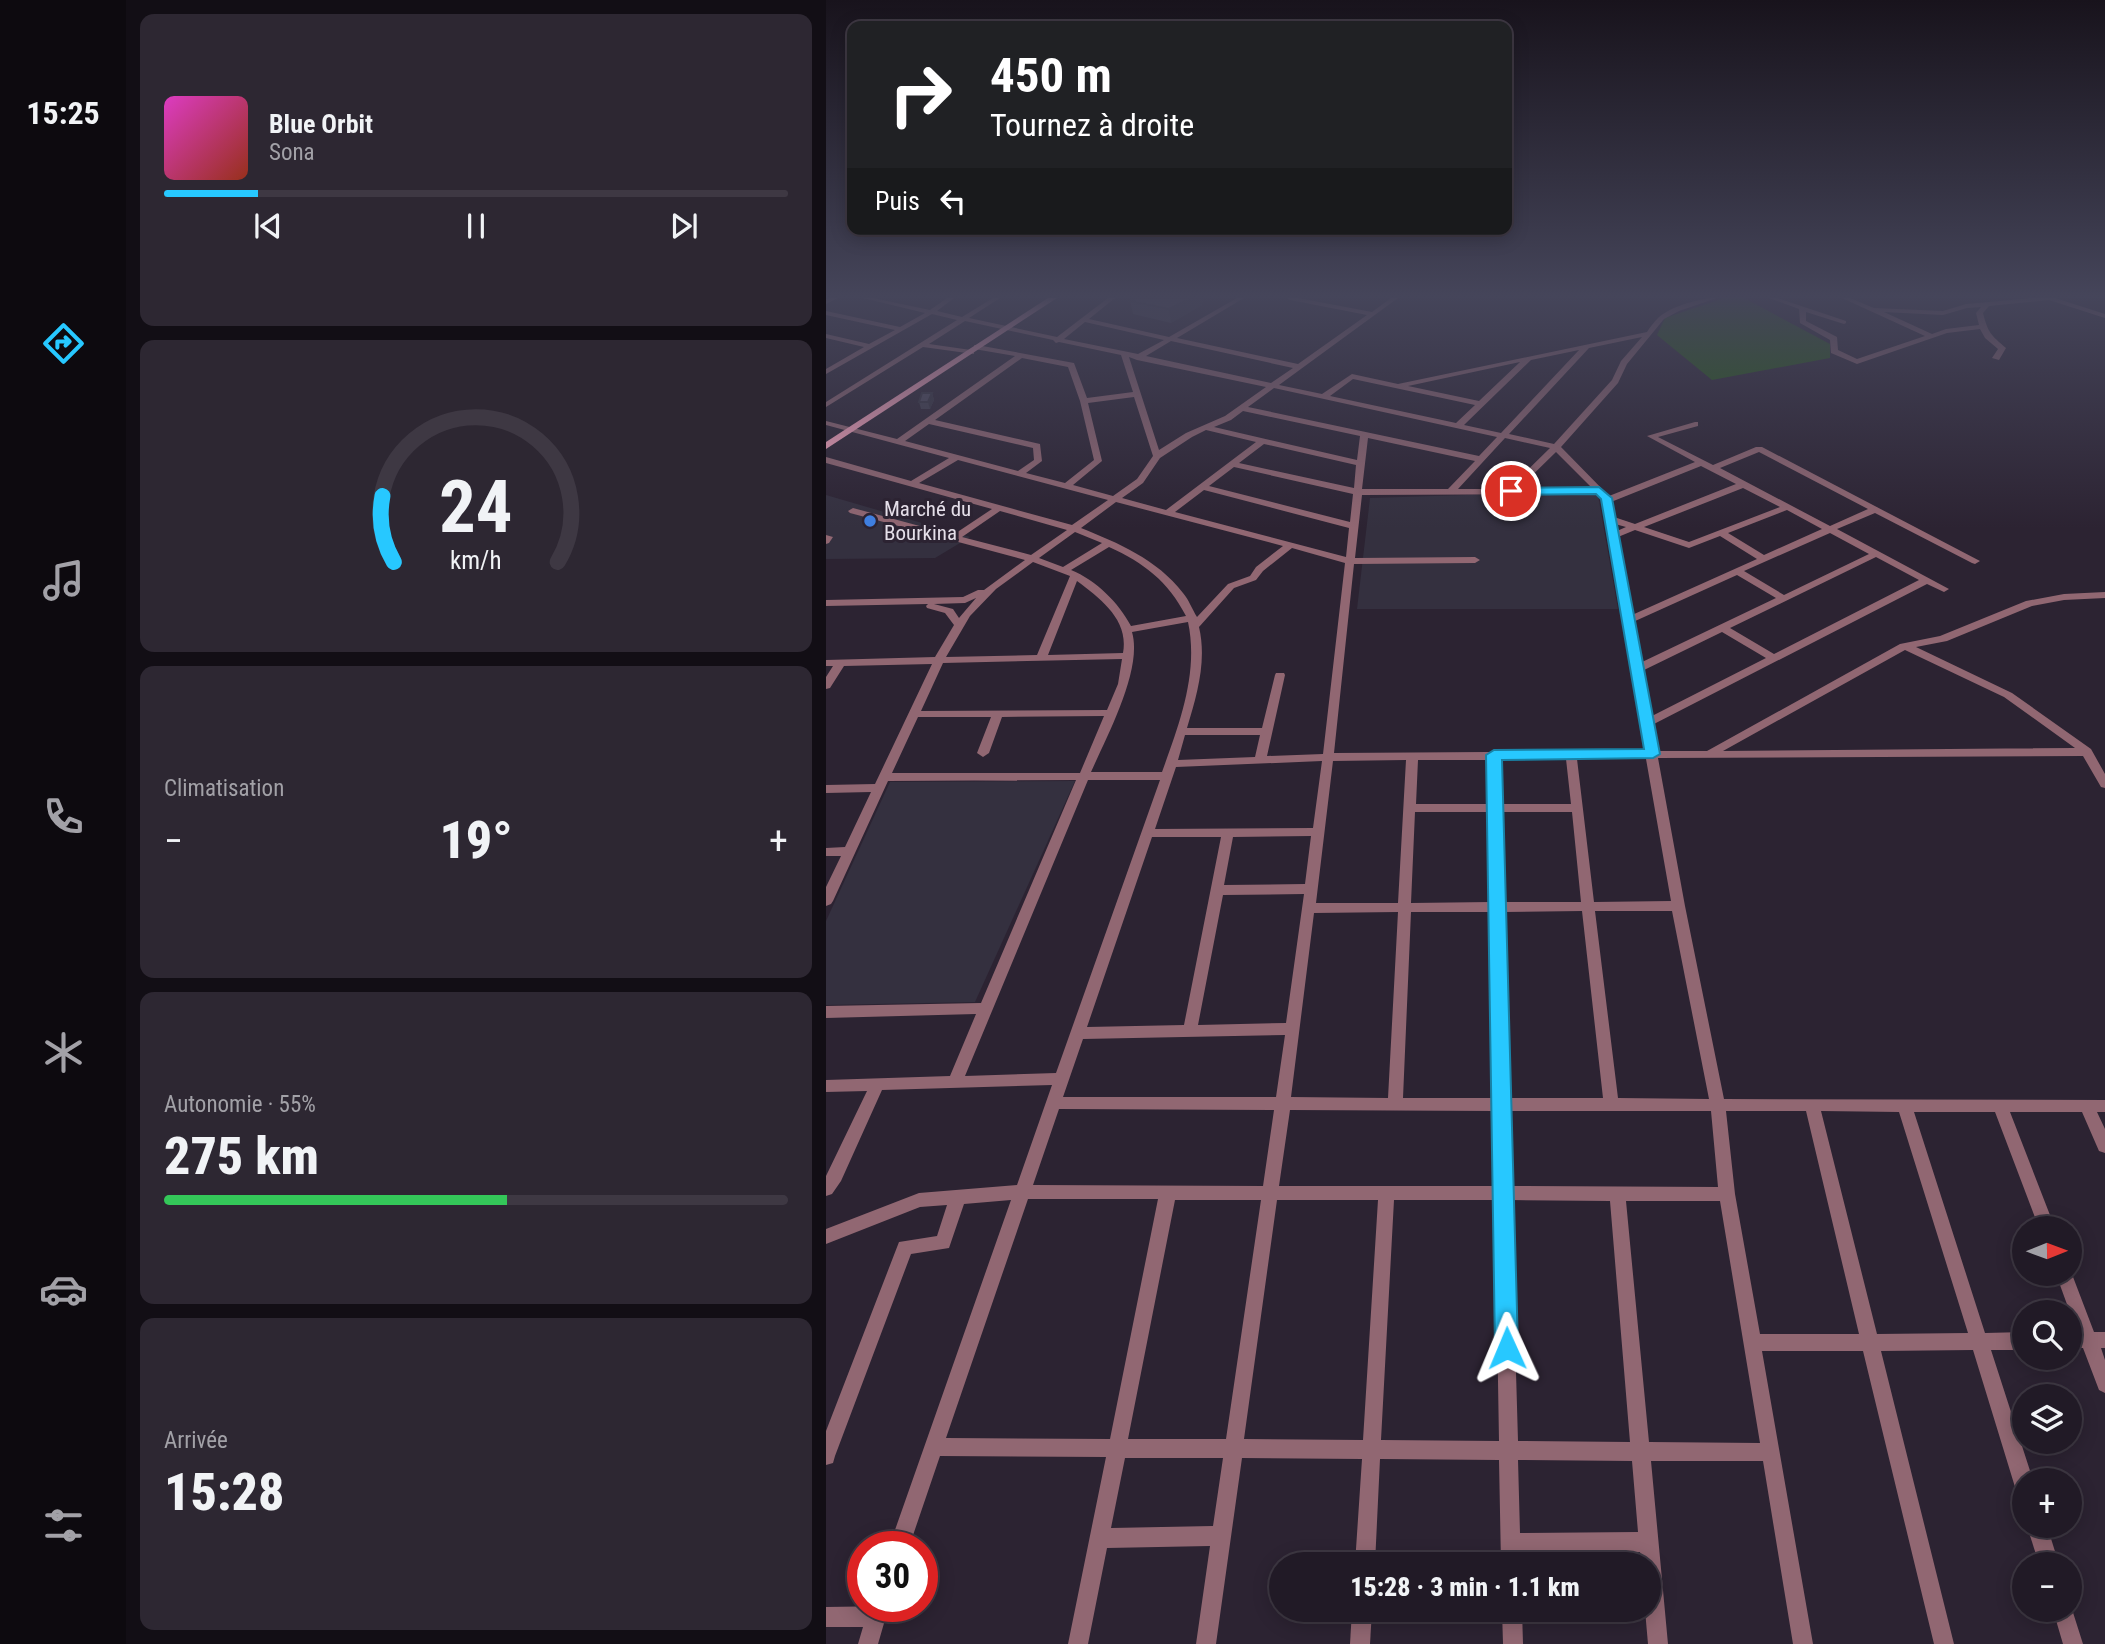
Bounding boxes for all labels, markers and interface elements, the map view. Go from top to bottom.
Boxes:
text: 450 m [990,47,1112,104]
icon: right [875,49,966,140]
text: 15:25 [26,94,100,132]
text: Tournez à droite [990,106,1194,144]
text: Blue Orbit [269,109,373,139]
text: Sona [269,139,315,166]
icon: left [934,182,972,220]
text: Puis [875,186,920,216]
icon: previous [249,207,287,245]
icon: pause [457,207,495,245]
icon: next [665,207,703,245]
icon: directions [39,319,88,368]
pin [1481,461,1541,521]
text: 24 [439,464,513,550]
icon: arrive [1492,472,1530,510]
place label: Marché du Bourkina [884,497,971,545]
marker: Marché du Bourkina [862,513,878,529]
text: km/h [450,546,502,575]
icon: music [39,556,88,605]
text: Climatisation [164,775,284,802]
icon: phone [39,792,88,841]
text: 19° [439,810,513,871]
text: − [164,819,183,863]
text: + [769,819,788,863]
icon: climate [39,1028,88,1077]
text: Autonomie · 55% [164,1091,316,1118]
text: 275 km [164,1126,319,1187]
north arrow [2012,1216,2082,1286]
map controls [2012,1216,2082,1622]
icon: car [39,1265,88,1314]
button: search [2012,1300,2082,1370]
position arrow [1470,1311,1544,1385]
button: layers [2012,1384,2082,1454]
text: Arrivée [164,1427,228,1454]
text: 15:28 [164,1462,284,1523]
button: + [2012,1468,2082,1538]
icon: filters [39,1501,88,1550]
speed limit sign: 30 [847,1531,938,1622]
button: − [2012,1552,2082,1622]
text: 15:28 · 3 min · 1.1 km [1350,1572,1580,1602]

